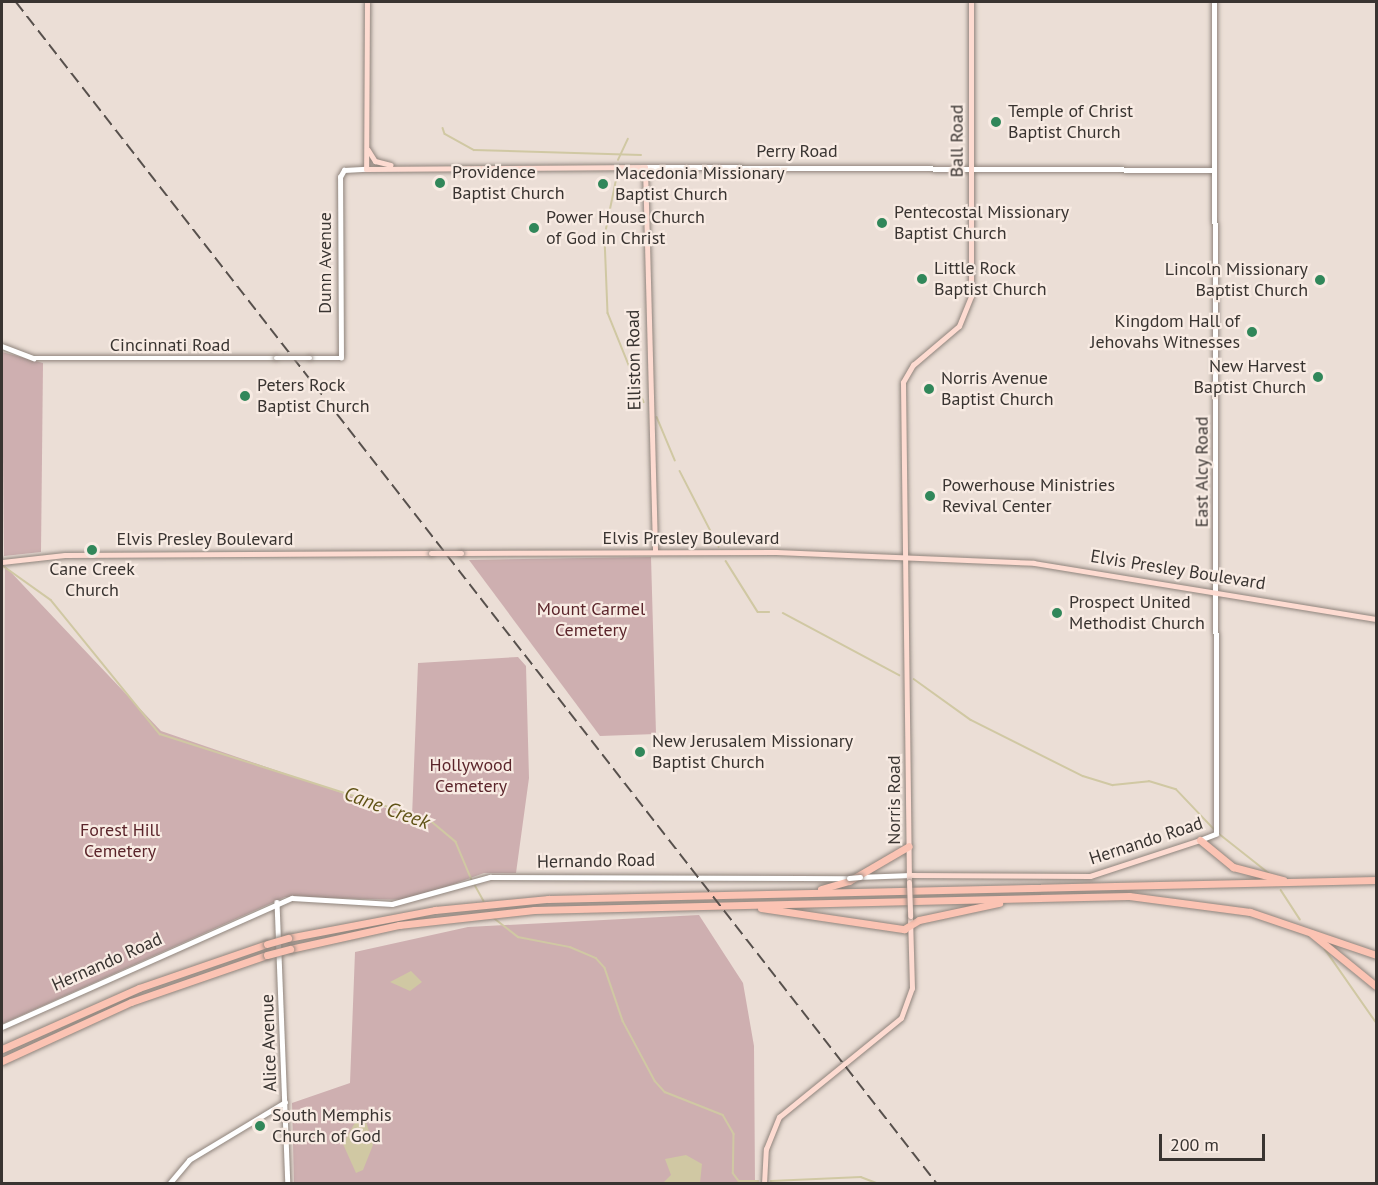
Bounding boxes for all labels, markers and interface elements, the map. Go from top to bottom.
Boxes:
place label: Temple of Christ Baptist Church [1008,101,1133,144]
street label: Ball Road [946,105,968,177]
marker: Temple of Christ Baptist Church [989,115,1003,129]
street label: Perry Road [756,140,838,162]
place label: Providence Baptist Church [452,162,564,204]
place label: Macedonia Missionary Baptist Church [615,163,785,206]
marker: Providence Baptist Church [433,176,447,190]
marker: Macedonia Missionary Baptist Church [596,177,610,191]
place label: Pentecostal Missionary Baptist Church [894,202,1069,244]
place label: Power House Church of God in Christ [546,207,705,250]
street label: Dunn Avenue [314,212,336,314]
marker: Pentecostal Missionary Baptist Church [875,216,889,230]
marker: Power House Church of God in Christ [527,221,541,235]
place label: Little Rock Baptist Church [934,258,1046,300]
place label: Lincoln Missionary Baptist Church [1165,259,1308,302]
marker: Little Rock Baptist Church [915,272,929,286]
marker: Lincoln Missionary Baptist Church [1313,273,1327,287]
street label: Elliston Road [622,309,646,411]
place label: Kingdom Hall of Jehovahs Witnesses [1090,311,1240,354]
marker: Kingdom Hall of Jehovahs Witnesses [1245,325,1259,339]
street label: Cincinnati Road [110,334,230,356]
place label: New Harvest Baptist Church [1194,356,1306,398]
place label: Norris Avenue Baptist Church [941,368,1053,410]
marker: New Harvest Baptist Church [1311,370,1325,384]
place label: Peters Rock Baptist Church [257,375,369,418]
marker: Norris Avenue Baptist Church [922,382,936,396]
marker: Peters Rock Baptist Church [238,389,252,403]
street label: East Alcy Road [1191,416,1213,528]
place label: Powerhouse Ministries Revival Center [942,475,1115,518]
marker: Powerhouse Ministries Revival Center [923,489,937,503]
street label: Elvis Presley Boulevard [602,527,780,549]
street label: Elvis Presley Boulevard [116,528,294,550]
marker: Cane Creek Church [85,543,99,557]
street label: Elvis Presley Boulevard [1089,545,1267,595]
place label: Cane Creek Church [49,559,135,602]
place label: Prospect United Methodist Church [1069,592,1205,634]
park label: Mount Carmel Cemetery [537,599,645,642]
marker: Prospect United Methodist Church [1050,606,1064,620]
place label: New Jerusalem Missionary Baptist Church [652,731,854,774]
marker: New Jerusalem Missionary Baptist Church [633,745,647,759]
park label: Hollywood Cemetery [430,755,512,798]
street label: Norris Road [883,755,905,845]
water label: Cane Creek [341,781,433,835]
street label: Hernando Road [1086,812,1206,870]
park label: Forest Hill Cemetery [80,820,160,862]
street label: Hernando Road [537,849,655,873]
street label: Hernando Road [49,928,165,996]
street label: Alice Avenue [256,993,282,1093]
place label: South Memphis Church of God [272,1105,392,1148]
marker: South Memphis Church of God [253,1119,267,1133]
scale bar [1162,1122,1268,1160]
text: 200 m [1170,1133,1219,1156]

